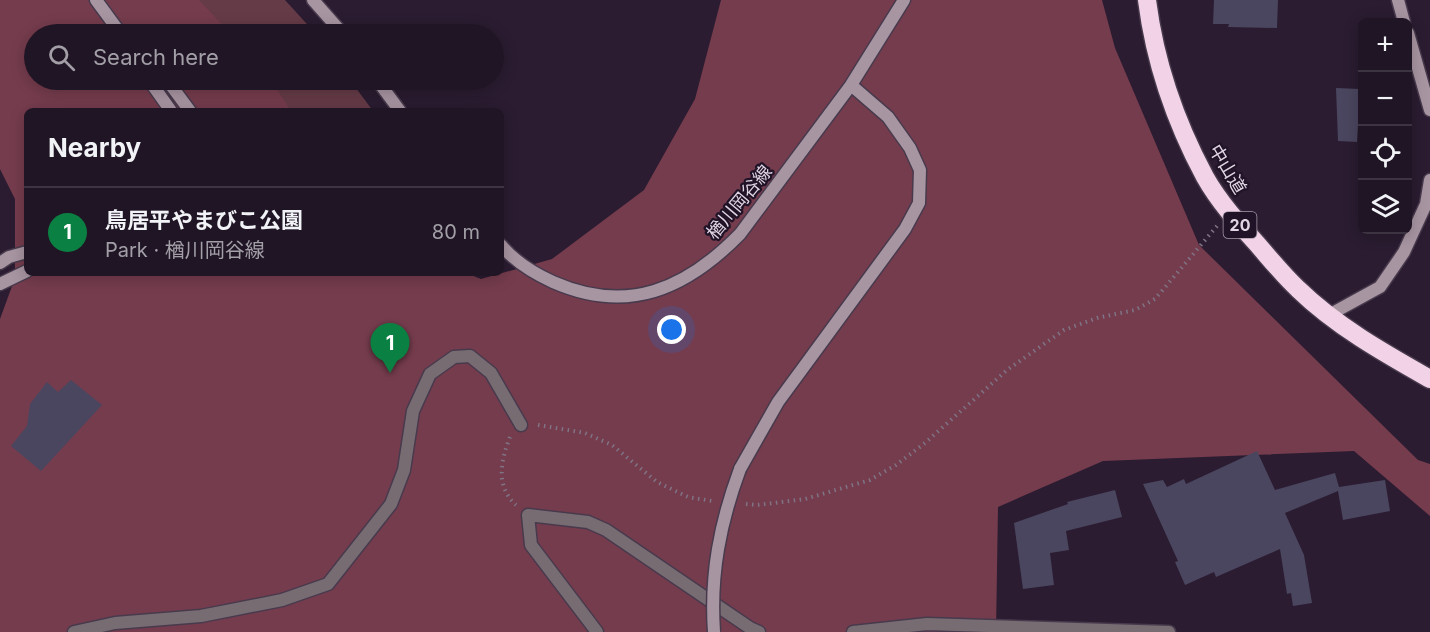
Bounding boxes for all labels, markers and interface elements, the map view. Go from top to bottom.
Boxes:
map controls [1358,18,1412,234]
button: + [1358,18,1412,72]
search box [24,24,504,90]
icon: search [45,41,78,74]
text: Search here [93,44,219,70]
button: − [1358,72,1412,126]
button: locate [1358,126,1412,180]
text: Nearby [48,132,141,163]
street label: 中山道 [1205,140,1251,198]
street label: 楢川岡谷線 [702,161,776,243]
button: layers [1358,180,1412,234]
text: 鳥居平やまびこ公園 [105,207,303,233]
road number: 20 [1224,212,1256,238]
text: 1 [63,220,72,244]
text: 80 m [432,220,480,244]
text: Park · 楢川岡谷線 [105,238,265,262]
your location [657,315,686,344]
pin: 1 [370,324,410,373]

